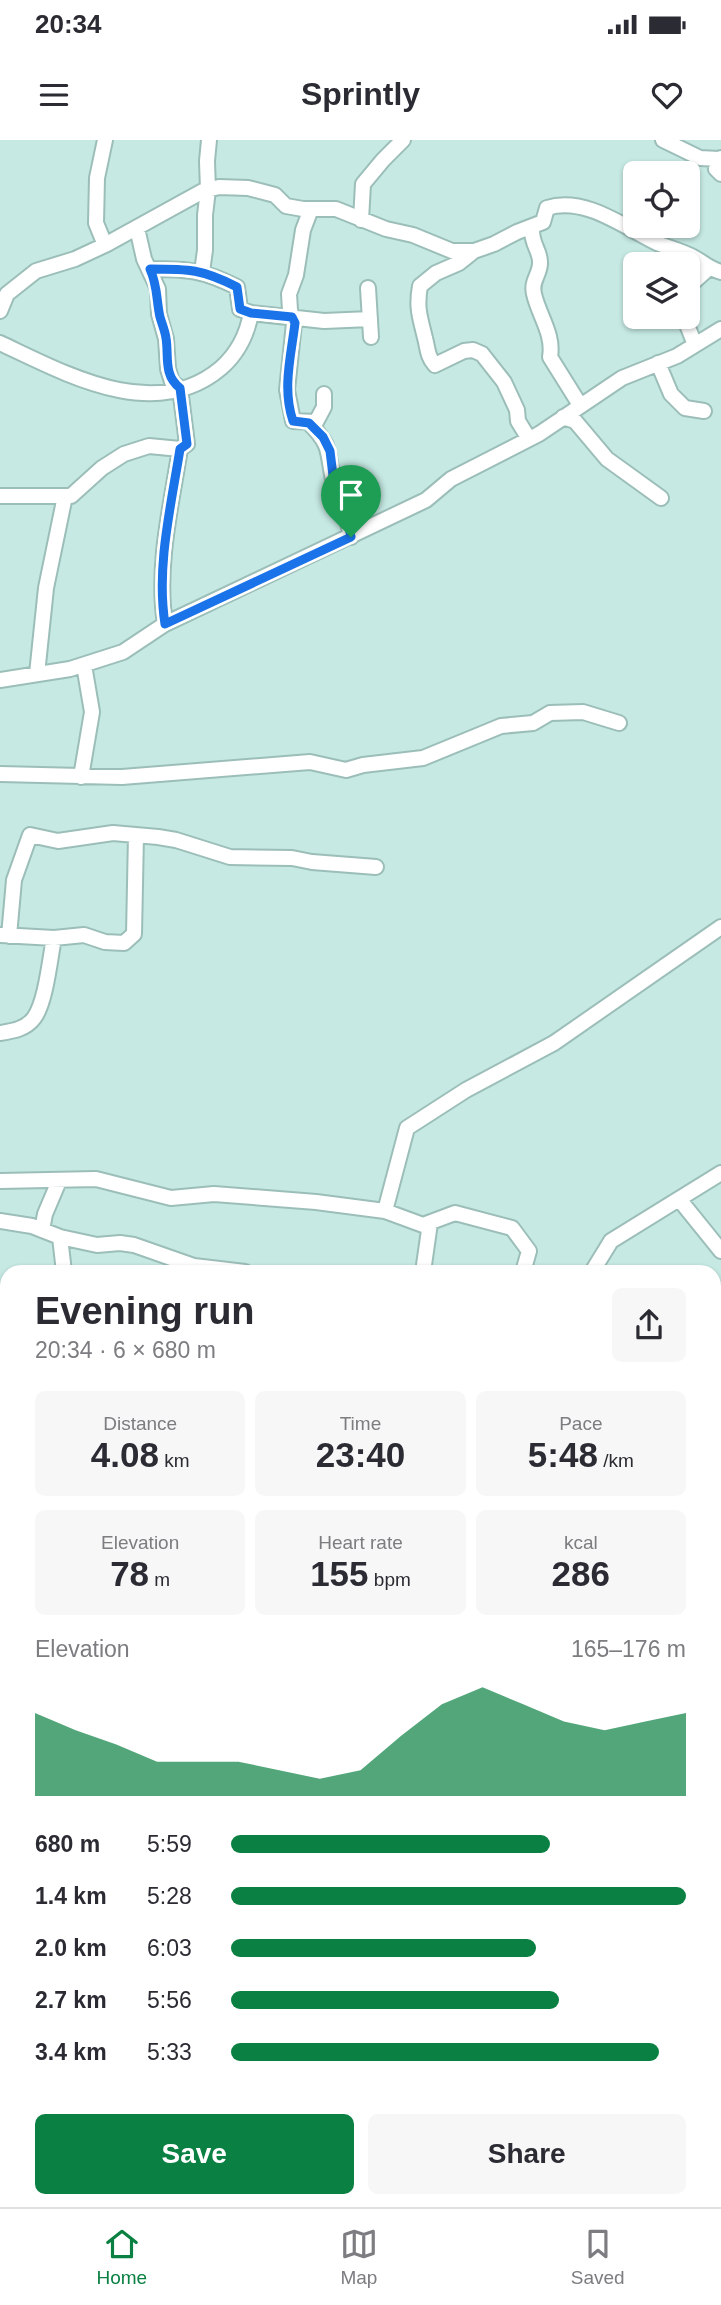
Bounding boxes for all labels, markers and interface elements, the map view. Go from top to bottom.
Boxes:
text: 20:34 [35,9,102,39]
icon: menu [35,76,73,114]
text: Sprintly [301,76,420,112]
icon: heart [648,76,686,114]
map controls [623,161,700,329]
button: locate [623,161,700,238]
button: layers [623,252,700,329]
pin [321,465,381,537]
icon: arrive [332,476,370,514]
button: share [612,1288,686,1362]
text: Evening run [35,1290,255,1332]
text: 20:34 · 6 × 680 m [35,1337,216,1363]
text: Distance [103,1413,177,1434]
text: Time [340,1413,381,1434]
text: Pace [559,1413,602,1434]
text: 4.08 [91,1435,159,1474]
text: 23:40 [316,1435,405,1474]
text: 5:48 [528,1435,598,1474]
text: km [159,1450,190,1471]
text: /km [598,1450,634,1471]
text: Elevation [101,1532,179,1553]
text: Heart rate [318,1532,403,1553]
text: kcal [564,1532,598,1553]
text: 78 [110,1554,149,1593]
text: 155 [310,1554,369,1593]
text: 286 [552,1554,610,1593]
text: m [149,1569,170,1590]
text: bpm [369,1569,411,1590]
text: Elevation [35,1636,130,1662]
text: 165–176 m [571,1636,686,1662]
text: 680 m [35,1831,100,1857]
text: 5:59 [147,1831,192,1857]
text: 1.4 km [35,1883,107,1909]
text: 5:28 [147,1883,192,1909]
text: 2.0 km [35,1935,107,1961]
text: 6:03 [147,1935,192,1961]
text: 2.7 km [35,1987,107,2013]
text: 5:56 [147,1987,192,2013]
text: 3.4 km [35,2039,107,2065]
text: 5:33 [147,2039,192,2065]
button: Save [35,2114,354,2194]
button: Share [368,2114,686,2194]
tab: Home [96,2225,147,2289]
tab: Map [340,2225,378,2289]
tab: Saved [571,2225,625,2289]

